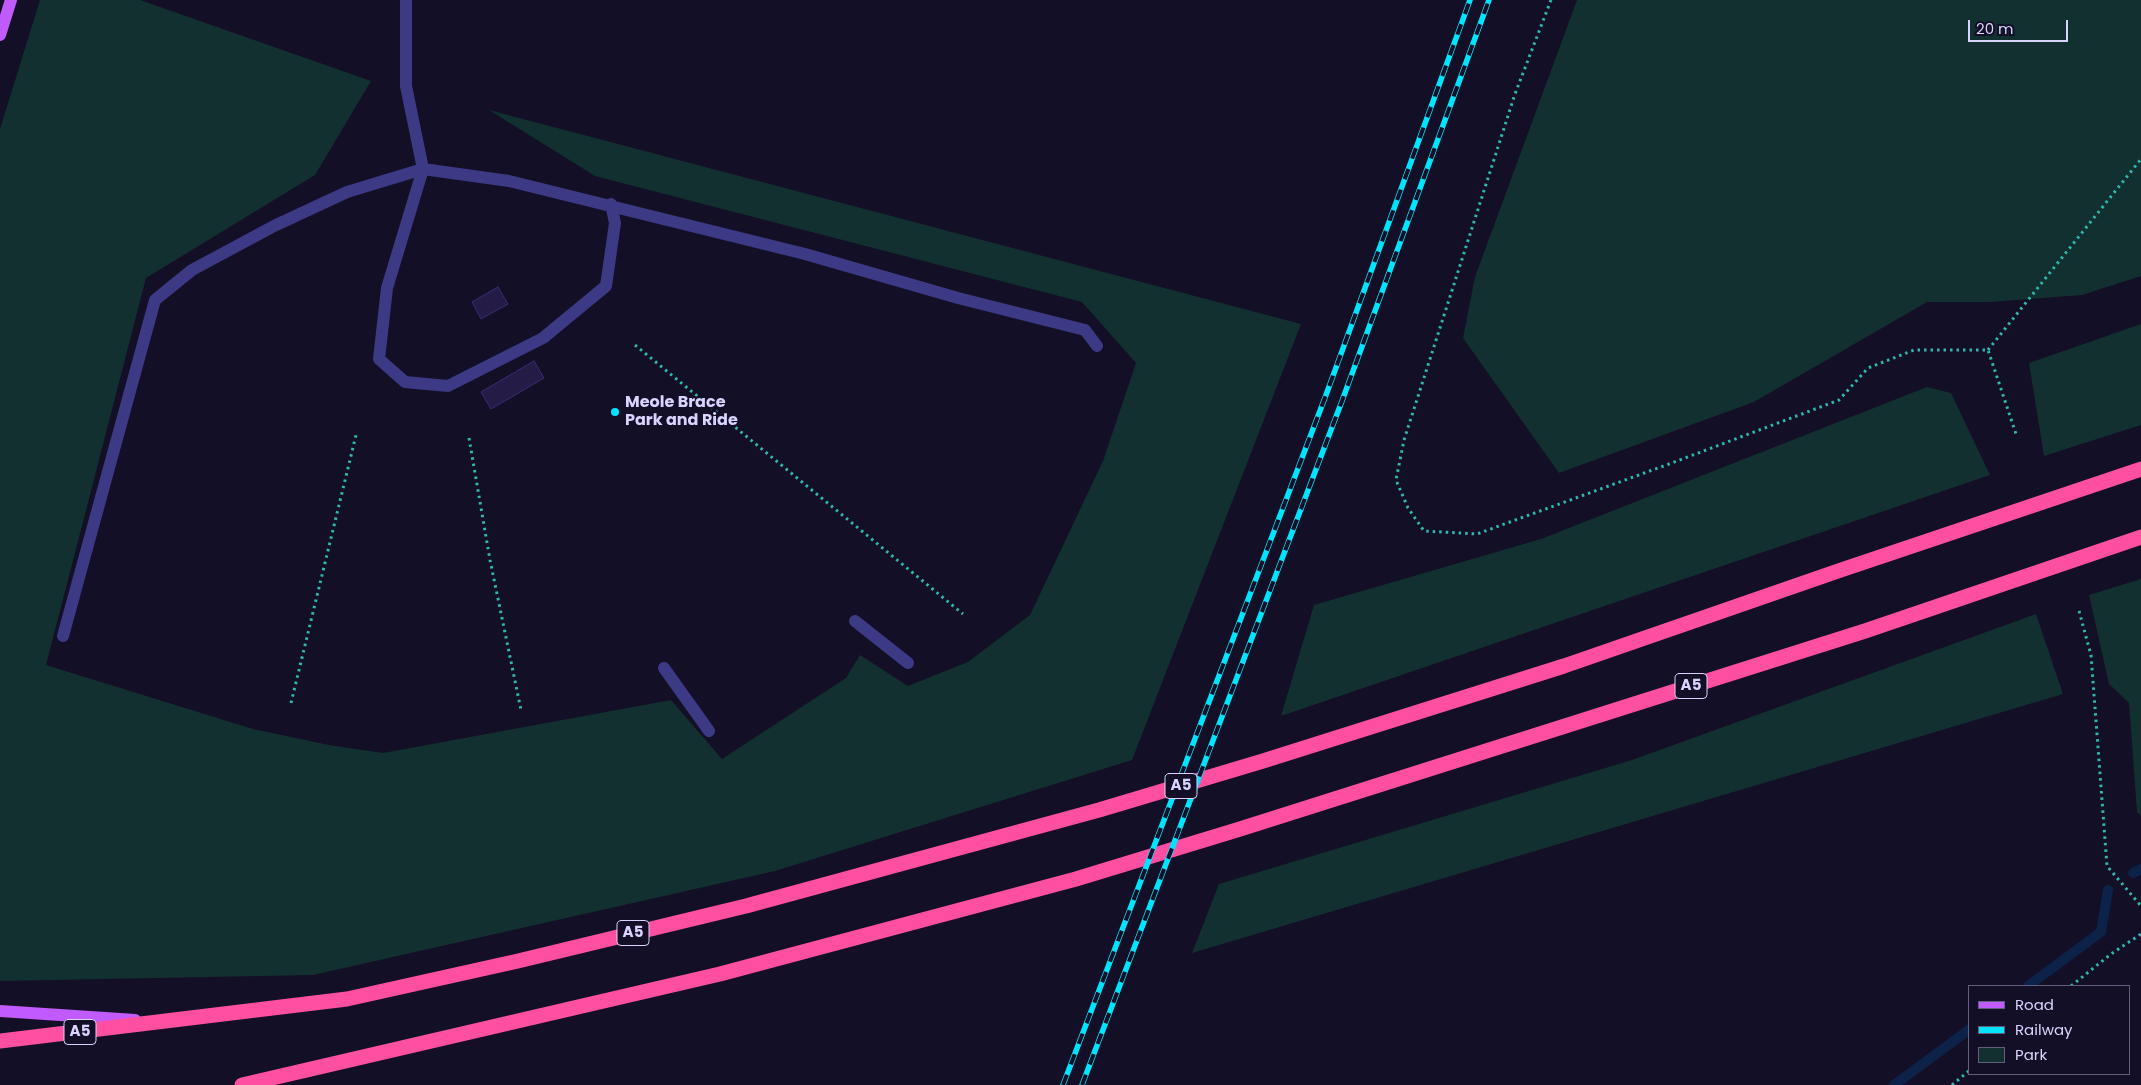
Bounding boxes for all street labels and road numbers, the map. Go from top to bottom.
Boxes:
road number: A5 [1675,674,1707,698]
road number: A5 [1165,774,1197,798]
road number: A5 [617,920,649,946]
road number: A5 [64,1020,96,1044]

